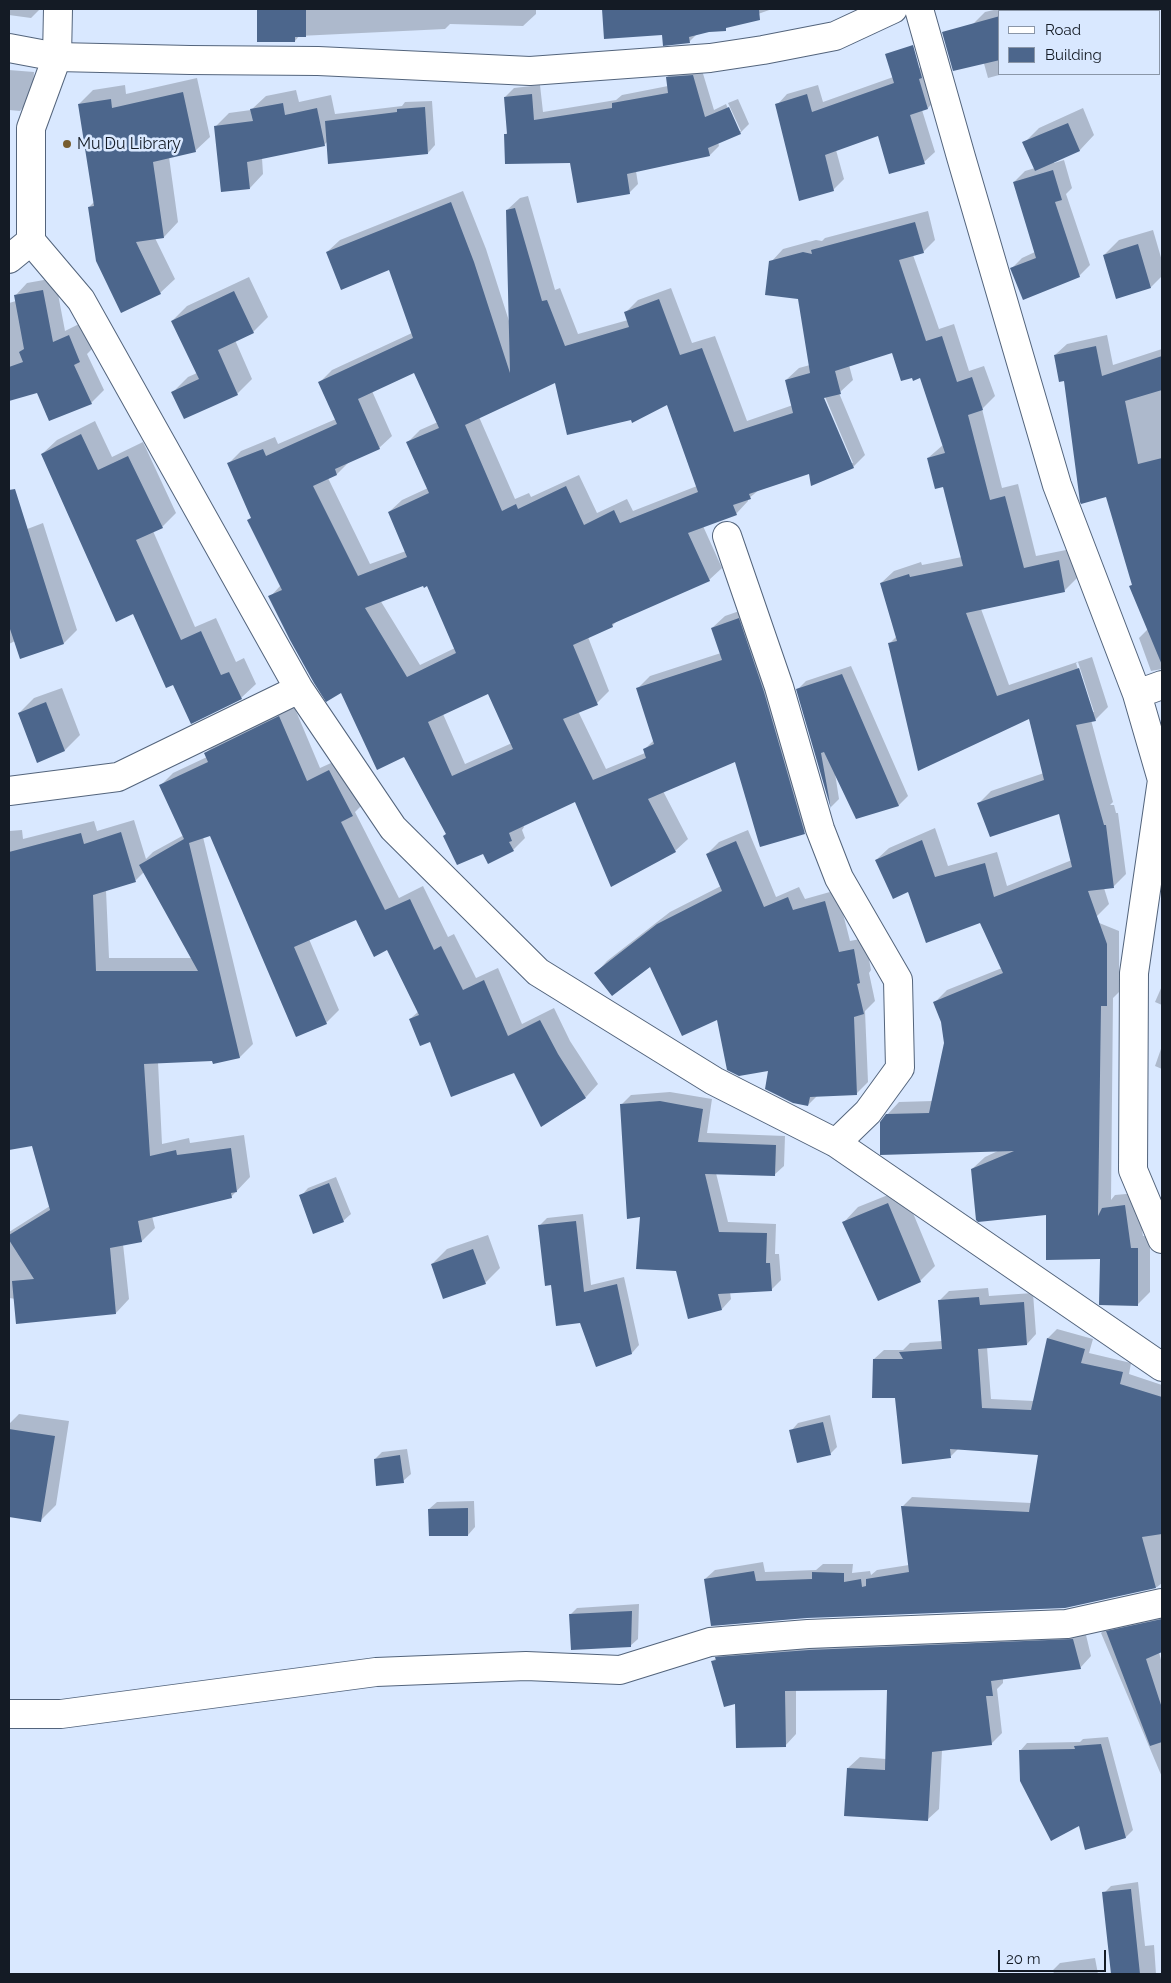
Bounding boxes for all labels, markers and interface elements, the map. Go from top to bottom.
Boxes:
legend [998,10,1161,75]
text: Road [1045,21,1081,39]
text: Building [1045,46,1102,64]
place label: Mu Du Library [77,134,181,154]
marker: Mu Du Library [61,138,73,150]
scale bar [1001,1940,1108,1972]
text: 20 m [1006,1950,1041,1968]

